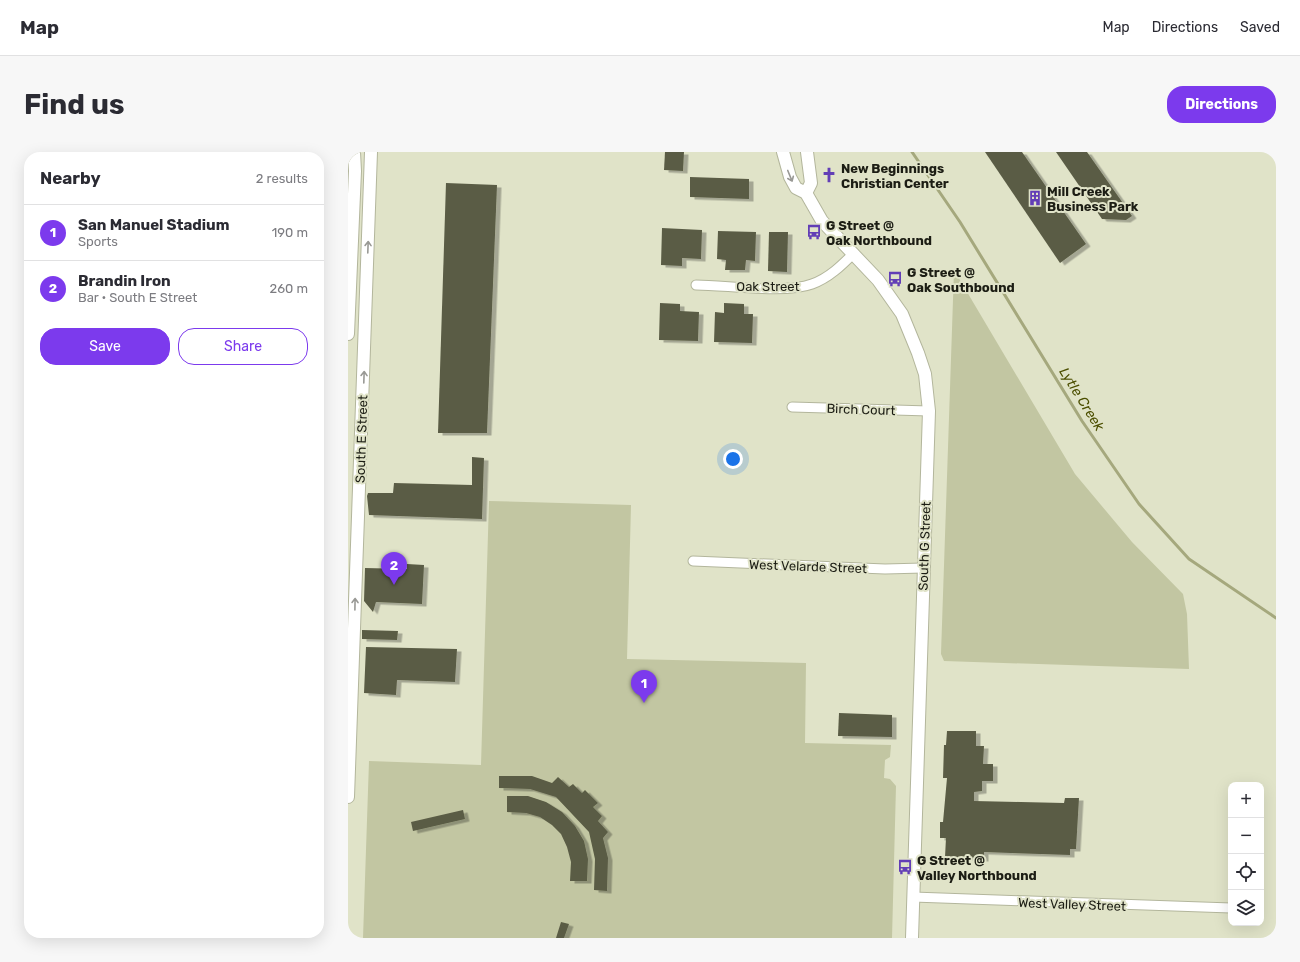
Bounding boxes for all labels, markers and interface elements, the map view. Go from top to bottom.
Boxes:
text: Map [20,16,59,39]
text: Map [1103,19,1130,36]
text: Directions [1152,19,1218,36]
text: Saved [1240,19,1280,36]
button: Directions [1167,86,1276,123]
text: Find us [24,88,124,121]
place label: New Beginnings Christian Center [841,161,949,191]
church icon: New Beginnings Christian Center [820,166,838,184]
text: Nearby [40,168,101,188]
one-way arrow [787,169,795,181]
text: 2 results [256,171,308,186]
place label: Mill Creek Business Park [1047,184,1139,214]
building icon: Mill Creek Business Park [1026,189,1044,207]
text: San Manuel Stadium [78,216,229,234]
place label: G Street @ Oak Northbound [826,218,932,248]
bus stop icon: G Street @ Oak Northbound [805,223,823,241]
text: 1 [50,225,56,240]
text: 190 m [272,225,308,240]
text: Sports [78,234,118,249]
one-way arrow [364,241,372,254]
place label: G Street @ Oak Southbound [907,265,1015,295]
bus stop icon: G Street @ Oak Southbound [886,270,904,288]
text: Brandin Iron [78,272,171,290]
street label: Oak Street [736,279,800,294]
text: 2 [49,281,57,296]
text: 260 m [270,281,308,296]
text: Bar · South E Street [78,290,197,305]
button: Save [40,328,170,365]
button: Share [178,328,308,365]
water label: Lytle Creek [1055,364,1108,435]
one-way arrow [360,371,368,384]
street label: South E Street [352,395,371,483]
street label: Birch Court [826,401,896,418]
your location [723,449,743,469]
street label: South G Street [915,501,934,591]
pin: 2 [381,552,407,585]
street label: West Velarde Street [749,557,867,576]
one-way arrow [351,598,359,611]
pin: 1 [631,670,657,703]
map controls [1228,782,1264,926]
button: + [1228,782,1264,818]
button: − [1228,818,1264,854]
place label: G Street @ Valley Northbound [917,853,1037,883]
button: locate [1228,854,1264,890]
bus stop icon: G Street @ Valley Northbound [896,858,914,876]
button: layers [1228,890,1264,926]
street label: West Valley Street [1018,895,1126,914]

